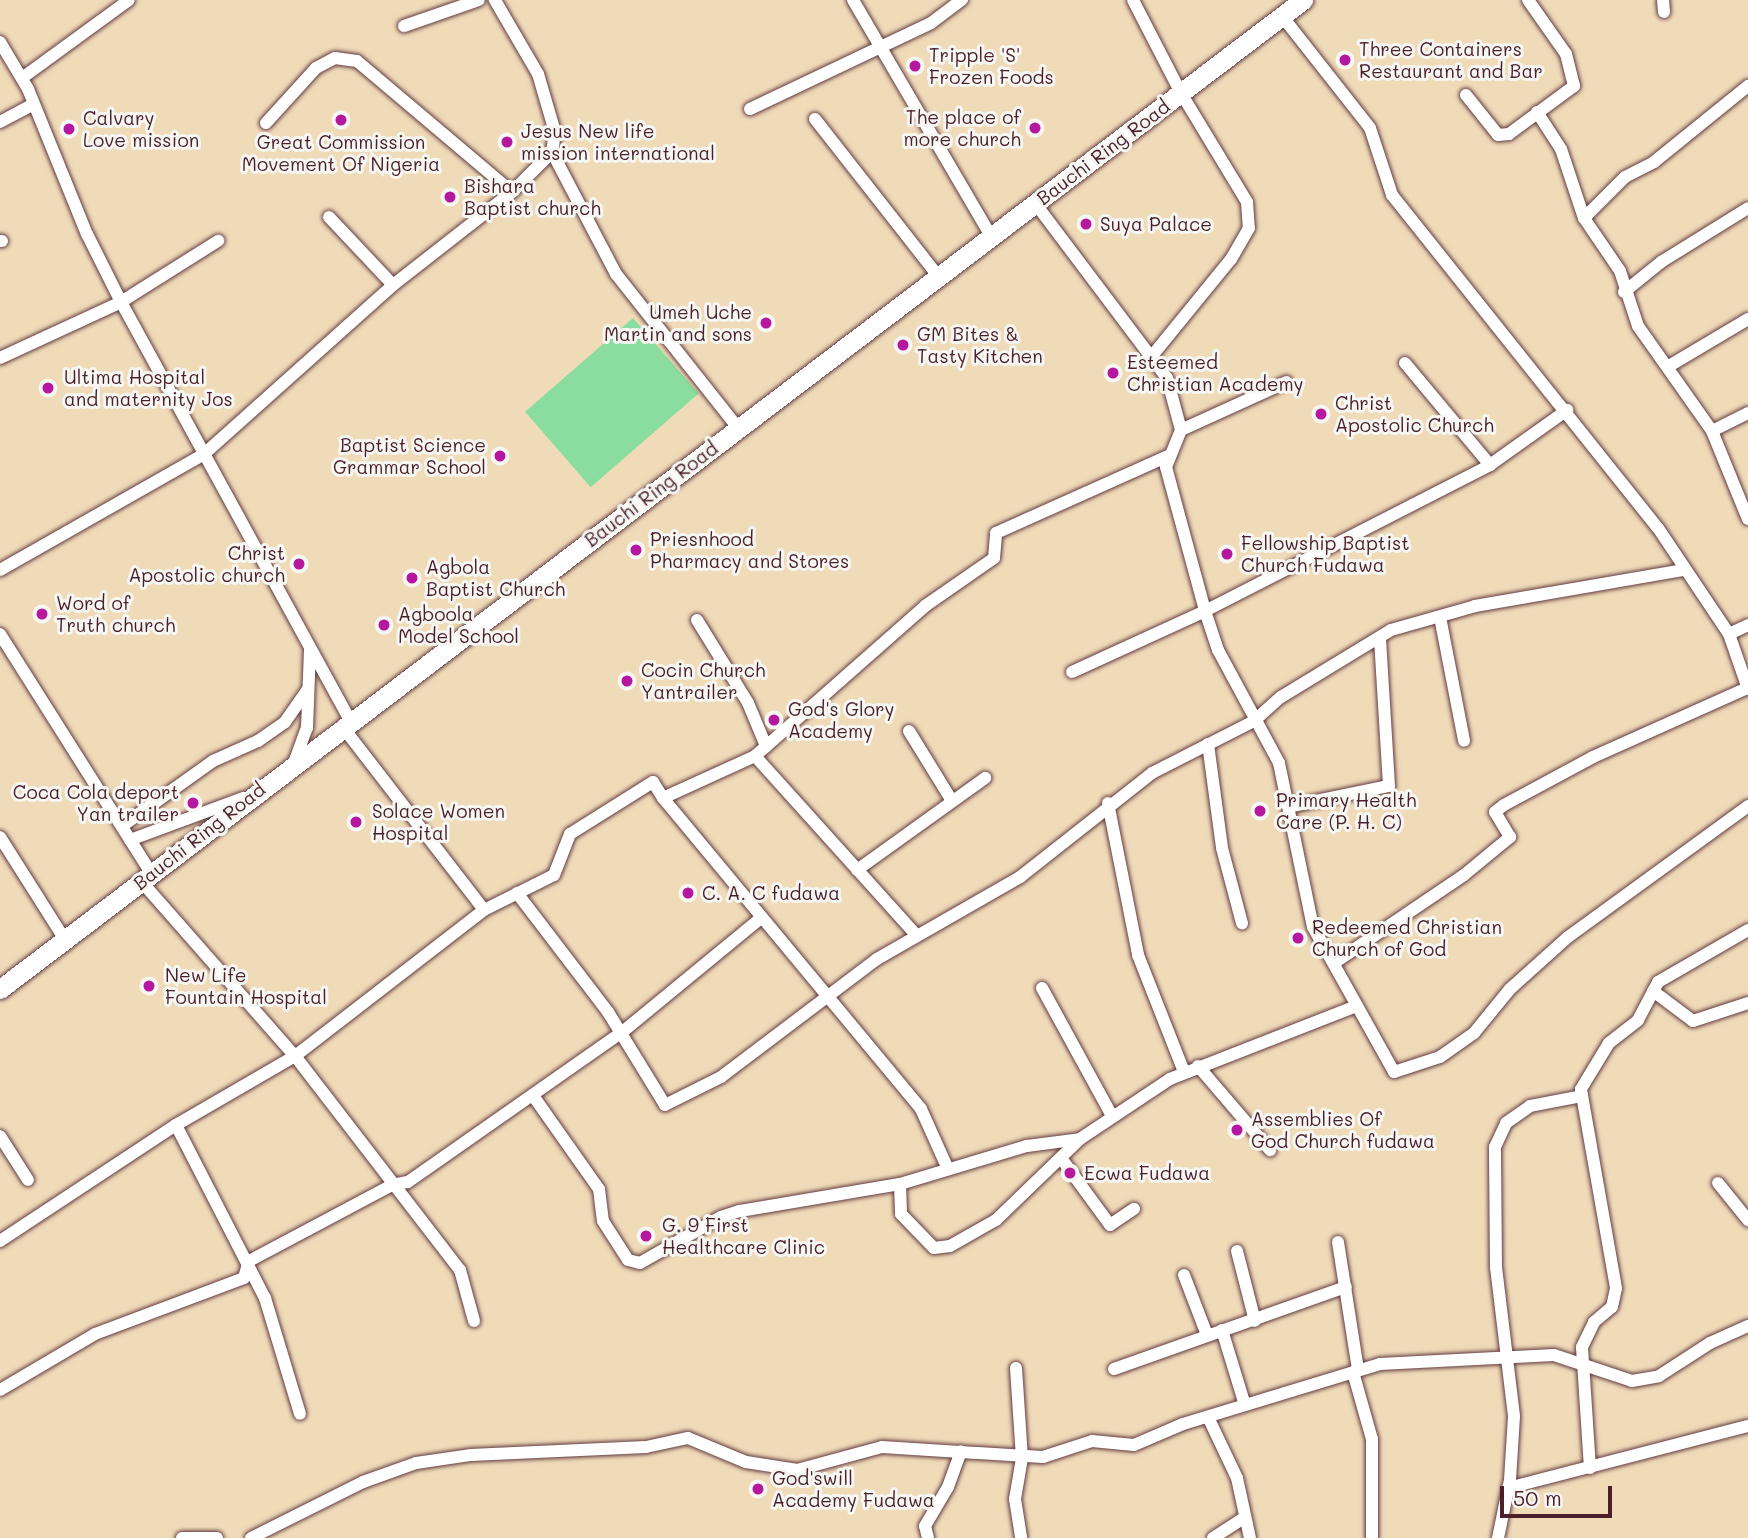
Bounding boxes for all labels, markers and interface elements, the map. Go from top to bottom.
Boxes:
place label: Three Containers Restaurant and Bar [1359,38,1543,82]
place label: Tripple 'S' Frozen Foods [929,44,1054,88]
marker: Three Containers Restaurant and Bar [1337,52,1353,68]
marker: Tripple 'S' Frozen Foods [907,58,923,74]
street label: Bauchi Ring Road [1032,95,1174,209]
place label: The place of more church [904,106,1021,150]
place label: Calvary Love mission [83,107,199,151]
marker: Great Commission Movement Of Nigeria [333,112,349,128]
place label: Jesus New life mission international [521,120,715,164]
marker: The place of more church [1027,120,1043,136]
marker: Calvary Love mission [61,121,77,137]
place label: Great Commission Movement Of Nigeria [242,131,440,175]
marker: Jesus New life mission international [499,134,515,150]
place label: Bishara Baptist church [464,175,601,219]
marker: Bishara Baptist church [442,189,458,205]
place label: Suya Palace [1100,213,1212,235]
marker: Suya Palace [1078,216,1094,232]
place label: Umeh Uche Martin and sons [604,301,752,345]
marker: Umeh Uche Martin and sons [758,315,774,331]
place label: GM Bites & Tasty Kitchen [917,323,1043,367]
marker: GM Bites & Tasty Kitchen [895,337,911,353]
place label: Esteemed Christian Academy [1127,351,1304,395]
marker: Esteemed Christian Academy [1105,365,1121,381]
place label: Ultima Hospital and maternity Jos [64,366,233,410]
marker: Ultima Hospital and maternity Jos [38,378,58,398]
place label: Christ Apostolic Church [1335,392,1494,436]
marker: Christ Apostolic Church [1313,406,1329,422]
place label: Baptist Science Grammar School [333,434,486,478]
street label: Bauchi Ring Road [580,437,722,551]
marker: Baptist Science Grammar School [492,448,508,464]
place label: Priesnhood Pharmacy and Stores [650,528,849,572]
place label: Fellowship Baptist Church Fudawa [1241,532,1410,576]
place label: Christ Apostolic church [128,542,285,586]
marker: Priesnhood Pharmacy and Stores [628,542,644,558]
marker: Fellowship Baptist Church Fudawa [1219,546,1235,562]
marker: Christ Apostolic church [291,556,307,572]
place label: Agbola Baptist Church [426,556,565,600]
marker: Agbola Baptist Church [404,570,420,586]
place label: Word of Truth church [56,592,175,636]
place label: Agboola Model School [398,603,519,647]
marker: Word of Truth church [34,606,50,622]
marker: Agboola Model School [376,617,392,633]
place label: Cocin Church Yantrailer [641,659,766,703]
marker: Cocin Church Yantrailer [619,673,635,689]
place label: God's Glory Academy [788,698,894,742]
marker: God's Glory Academy [766,712,782,728]
street label: Bauchi Ring Road [129,778,269,894]
place label: Coca Cola deport Yan trailer [13,781,179,825]
place label: Primary Health Care (P. H. C) [1276,789,1416,833]
marker: Coca Cola deport Yan trailer [185,795,201,811]
place label: Solace Women Hospital [372,800,505,844]
marker: Primary Health Care (P. H. C) [1250,801,1270,821]
marker: Solace Women Hospital [346,812,366,832]
place label: C. A. C fudawa [702,882,840,904]
marker: C. A. C fudawa [680,885,696,901]
place label: Redeemed Christian Church of God [1312,916,1502,960]
marker: Redeemed Christian Church of God [1290,930,1306,946]
place label: New Life Fountain Hospital [165,964,327,1008]
marker: New Life Fountain Hospital [139,976,159,996]
place label: Assemblies Of God Church fudawa [1251,1108,1435,1152]
marker: Assemblies Of God Church fudawa [1229,1122,1245,1138]
place label: Ecwa Fudawa [1084,1162,1210,1184]
marker: Ecwa Fudawa [1062,1165,1078,1181]
place label: G. 9 First Healthcare Clinic [662,1214,825,1258]
marker: G. 9 First Healthcare Clinic [636,1226,656,1246]
place label: God'swill Academy Fudawa [772,1467,935,1511]
scale bar [1503,1472,1615,1516]
marker: God'swill Academy Fudawa [750,1481,766,1497]
text: 50 m [1513,1484,1562,1511]

